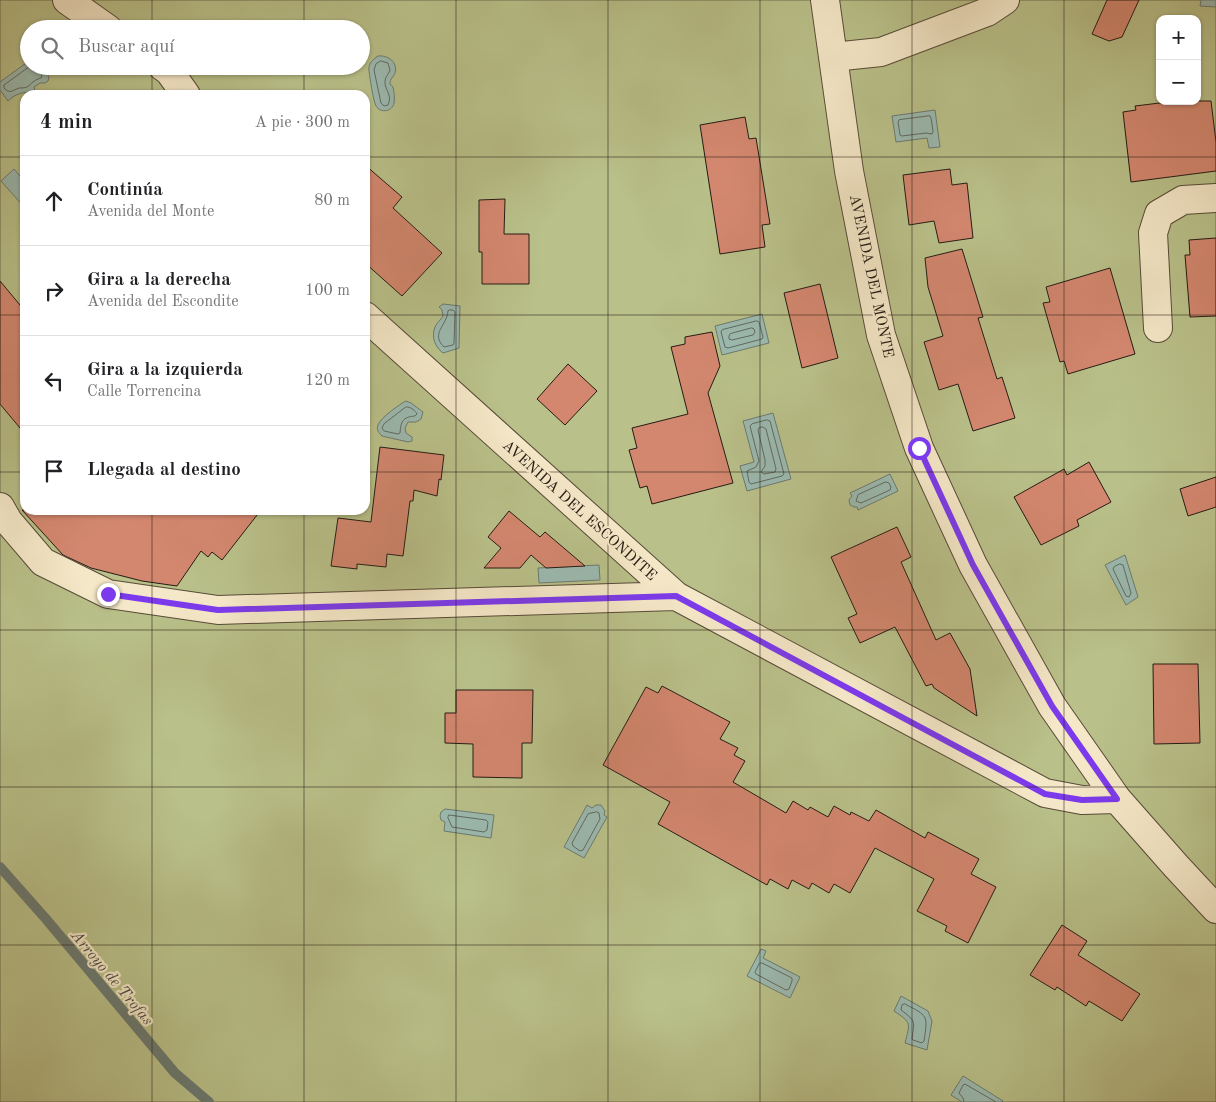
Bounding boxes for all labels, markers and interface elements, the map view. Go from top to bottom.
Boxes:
map controls [1156,15,1201,105]
button: + [1156,15,1201,60]
search box [20,20,370,75]
icon: search [38,34,66,62]
text: Buscar aquí [78,38,174,57]
button: − [1156,60,1201,105]
text: 4 min [40,112,93,133]
text: A pie · 300 m [255,115,350,131]
text: Continúa [87,181,163,200]
icon: ahead [40,187,68,215]
text: 80 m [314,193,350,209]
street label: AVENIDA DEL MONTE [846,193,895,359]
text: Avenida del Monte [87,204,214,220]
text: Gira a la derecha [87,271,231,290]
icon: right [40,277,68,305]
text: 100 m [305,283,350,299]
text: Avenida del Escondite [87,294,239,310]
text: Gira a la izquierda [87,361,243,380]
icon: left [40,367,68,395]
text: 120 m [305,373,350,389]
text: Calle Torrencina [87,384,201,400]
route start [908,437,931,460]
street label: AVENIDA DEL ESCONDITE [499,438,659,584]
icon: arrive [40,457,68,485]
text: Llegada al destino [87,461,241,480]
route end [97,583,120,606]
water label: Arroyo de Trofas [67,927,156,1029]

